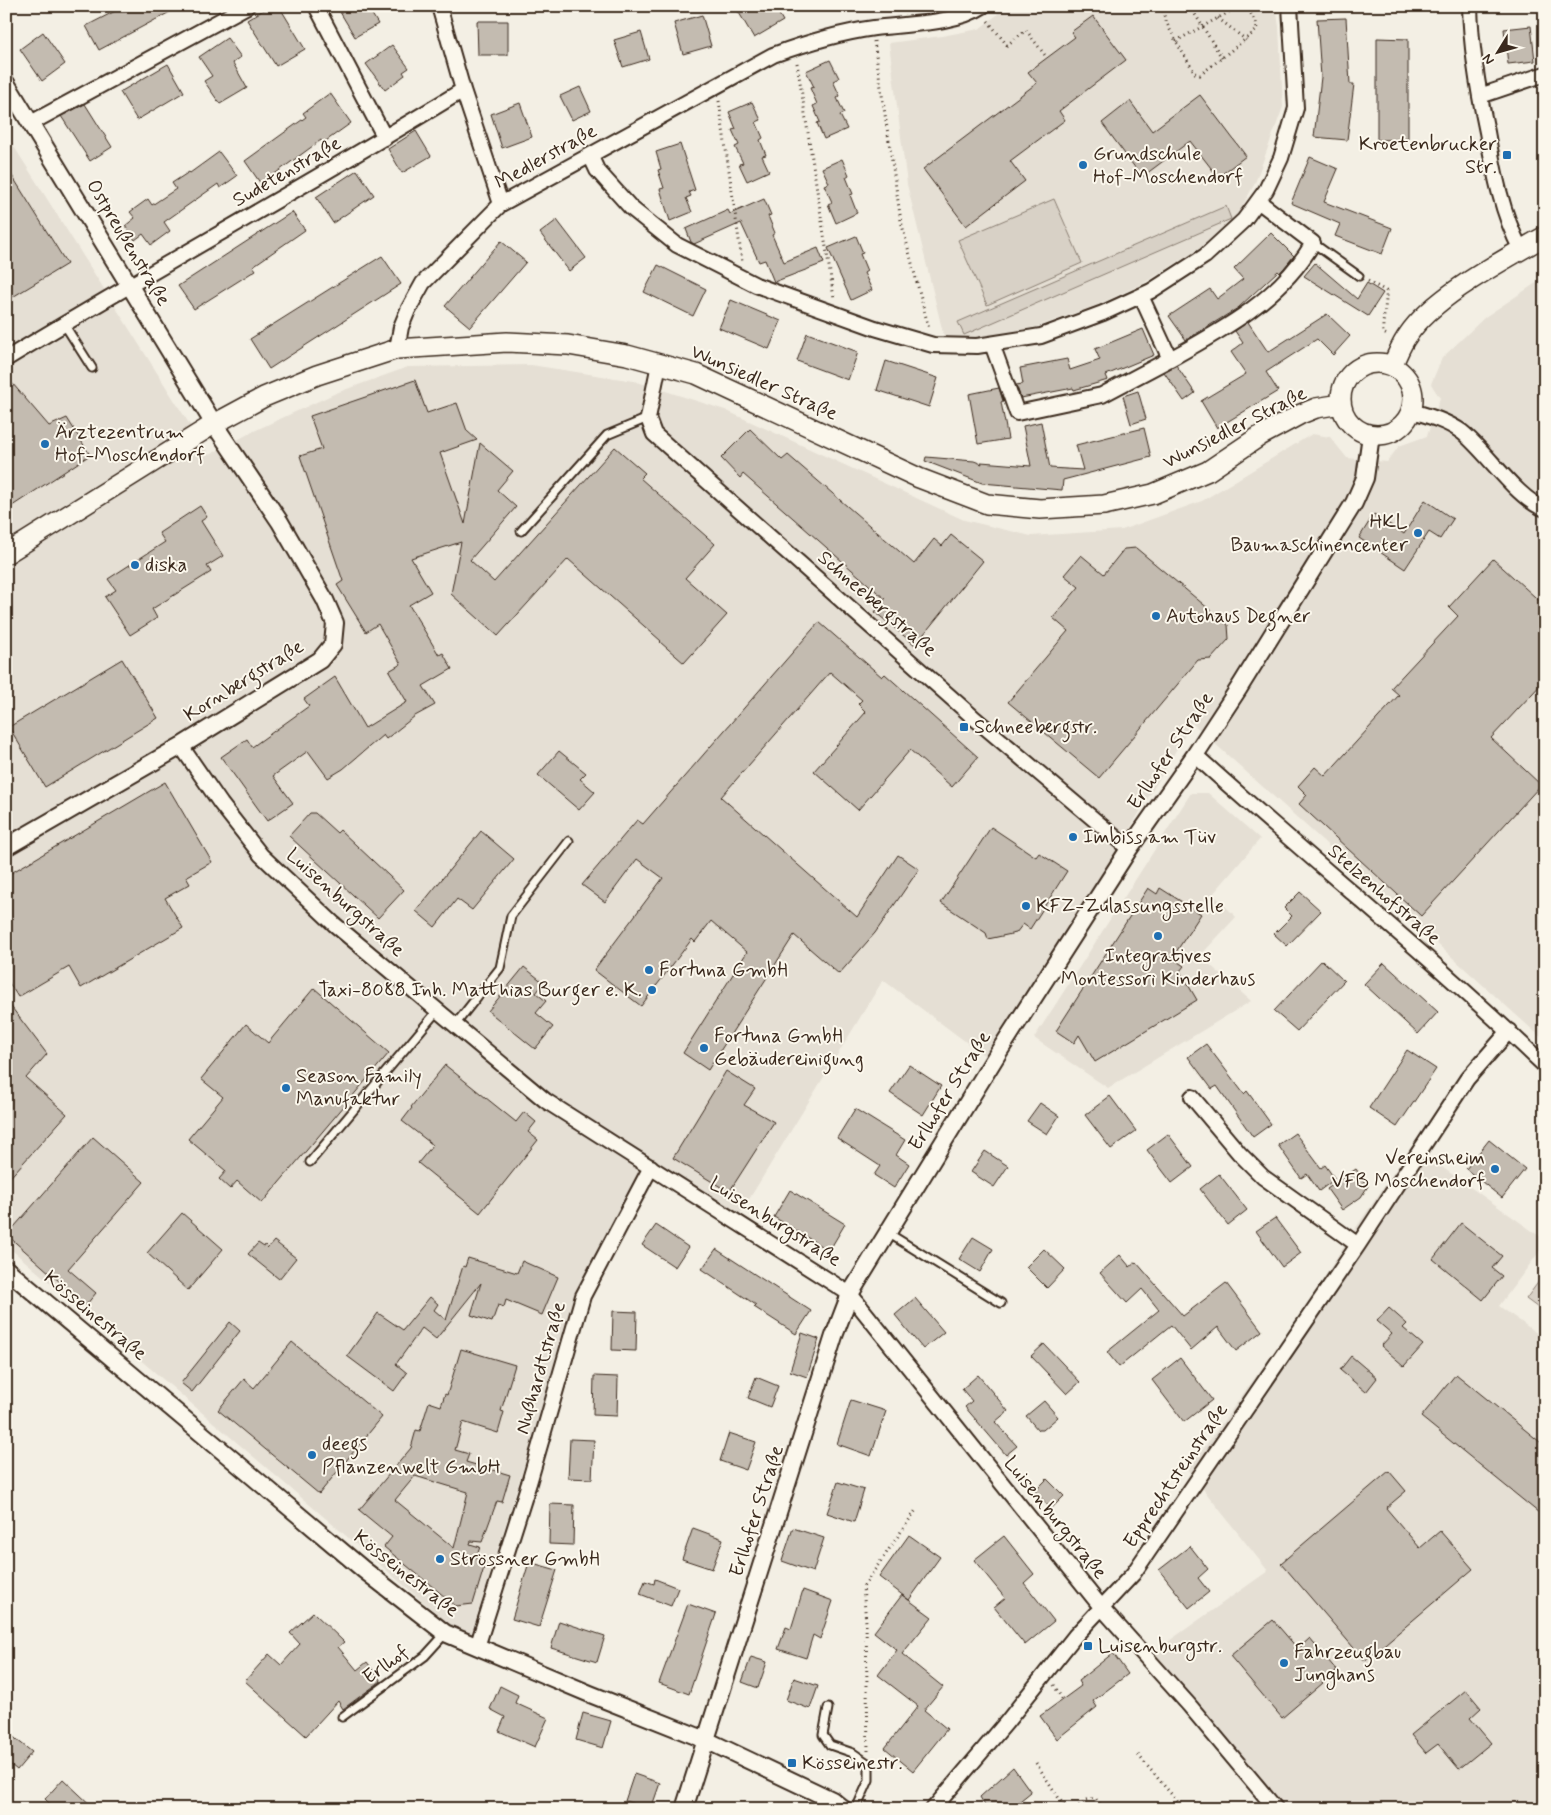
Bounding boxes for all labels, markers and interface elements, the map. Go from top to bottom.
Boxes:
north arrow [1474,28,1524,78]
text: N [1478,50,1498,68]
street label: Medlerstraße [490,118,602,196]
street label: Sudetenstraße [228,130,346,214]
place label: Kroetenbrucker Str. [1359,131,1497,181]
place label: Grundschule Hof-Moschendorf [1093,141,1243,191]
marker: Kroetenbrucker Str. [1501,149,1513,161]
marker: Grundschule Hof-Moschendorf [1077,159,1089,171]
street label: Ostpreußenstraße [79,175,177,312]
street label: Wunsiedler Straße [686,338,842,428]
street label: Wunsiedler Straße [1158,380,1312,476]
place label: Ärztezentrum Hof-Moschendorf [55,419,205,469]
marker: Ärztezentrum Hof-Moschendorf [39,438,51,450]
place label: HKL Baumaschinencenter [1230,509,1409,559]
marker: HKL Baumaschinencenter [1412,527,1424,539]
street label: Schneebergstraße [810,545,943,665]
place label: diska [145,552,187,579]
marker: diska [129,559,141,571]
place label: Autohaus Degner [1166,603,1311,632]
marker: Autohaus Degner [1150,610,1162,622]
street label: Kornbergstraße [179,633,310,730]
street label: Erlhofer Straße [1122,687,1220,815]
place label: Schneebergstr. [974,714,1097,743]
marker: Schneebergstr. [958,721,970,733]
place label: Imbiss am Tüv [1083,824,1216,851]
marker: Imbiss am Tüv [1067,831,1079,843]
street label: Stelzenhofstraße [1322,838,1447,952]
street label: Luisenburgstraße [279,842,410,964]
place label: KFZ-Zulassungsstelle [1036,893,1224,921]
marker: KFZ-Zulassungsstelle [1020,900,1032,912]
marker: Integratives Montessori Kinderhaus [1152,930,1164,942]
place label: Integratives Montessori Kinderhaus [1061,943,1255,993]
place label: Fortuna GmbH [659,957,788,984]
marker: Fortuna GmbH [643,964,655,976]
place label: Taxi-8088 Inh. Matthias Burger e. K. [318,977,642,1006]
marker: Taxi-8088 Inh. Matthias Burger e. K. [646,984,658,996]
place label: Fortuna GmbH Gebäudereinigung [714,1023,864,1075]
street label: Erlhofer Straße [902,1026,998,1156]
marker: Fortuna GmbH Gebäudereinigung [698,1042,710,1054]
place label: Season Family Manufaktur [296,1063,422,1113]
marker: Season Family Manufaktur [280,1082,292,1094]
place label: Vereinsheim VFB Moschendorf [1331,1145,1485,1195]
marker: Vereinsheim VFB Moschendorf [1489,1163,1501,1175]
street label: Luisenburgstraße [703,1171,846,1274]
street label: Kösseinestraße [37,1265,153,1367]
street label: Nußhardtstraße [509,1298,573,1438]
street label: Epprechtsteinstraße [1117,1398,1235,1554]
place label: deegs Pflanzenwelt GmbH [322,1431,501,1481]
street label: Erlhofer Straße [723,1442,791,1580]
marker: deegs Pflanzenwelt GmbH [306,1449,318,1461]
street label: Luisenburgstraße [996,1451,1113,1586]
street label: Kösseinestraße [347,1524,465,1624]
place label: Strössner GmbH [450,1546,600,1573]
marker: Strössner GmbH [434,1553,446,1565]
place label: Luisenburgstr. [1098,1633,1222,1661]
street label: Erlhof [357,1639,415,1691]
place label: Fahrzeugbau Junghans [1294,1639,1401,1690]
marker: Luisenburgstr. [1082,1640,1094,1652]
marker: Fahrzeugbau Junghans [1278,1657,1290,1669]
place label: Kösseinestr. [802,1750,903,1777]
marker: Kösseinestr. [786,1757,798,1769]

